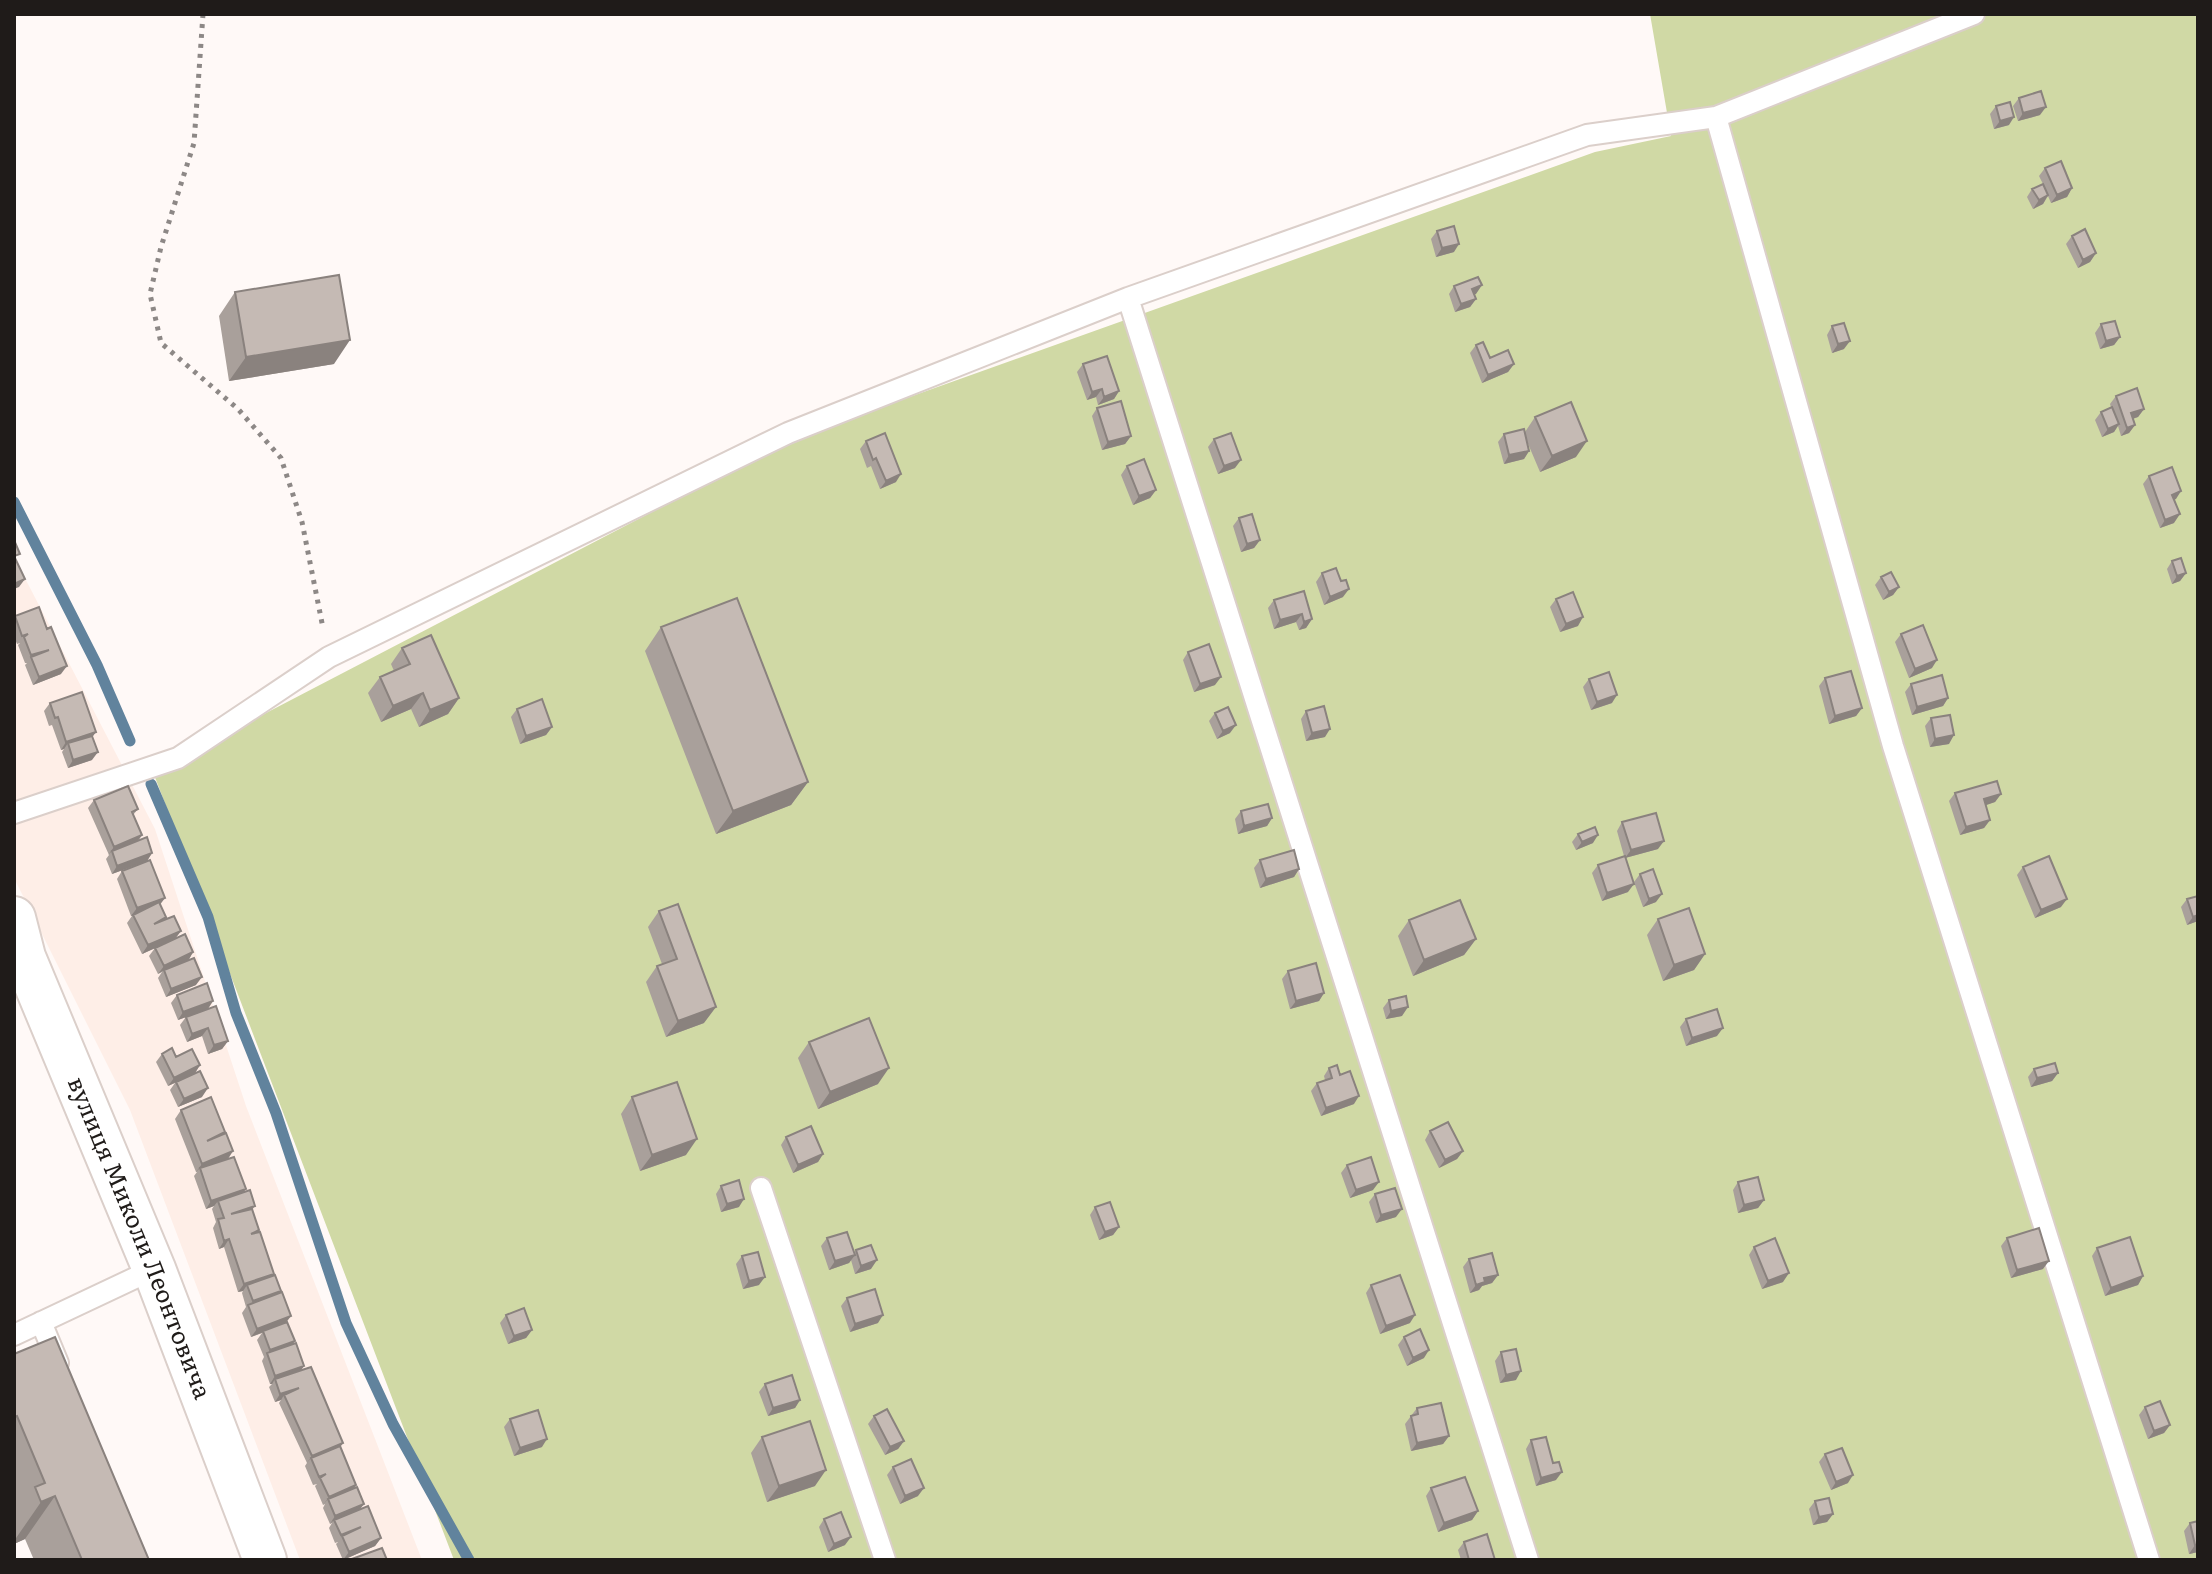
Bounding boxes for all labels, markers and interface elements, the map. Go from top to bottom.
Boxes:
street label: вулиця Миколи Леонтовича [61,1071,222,1403]

